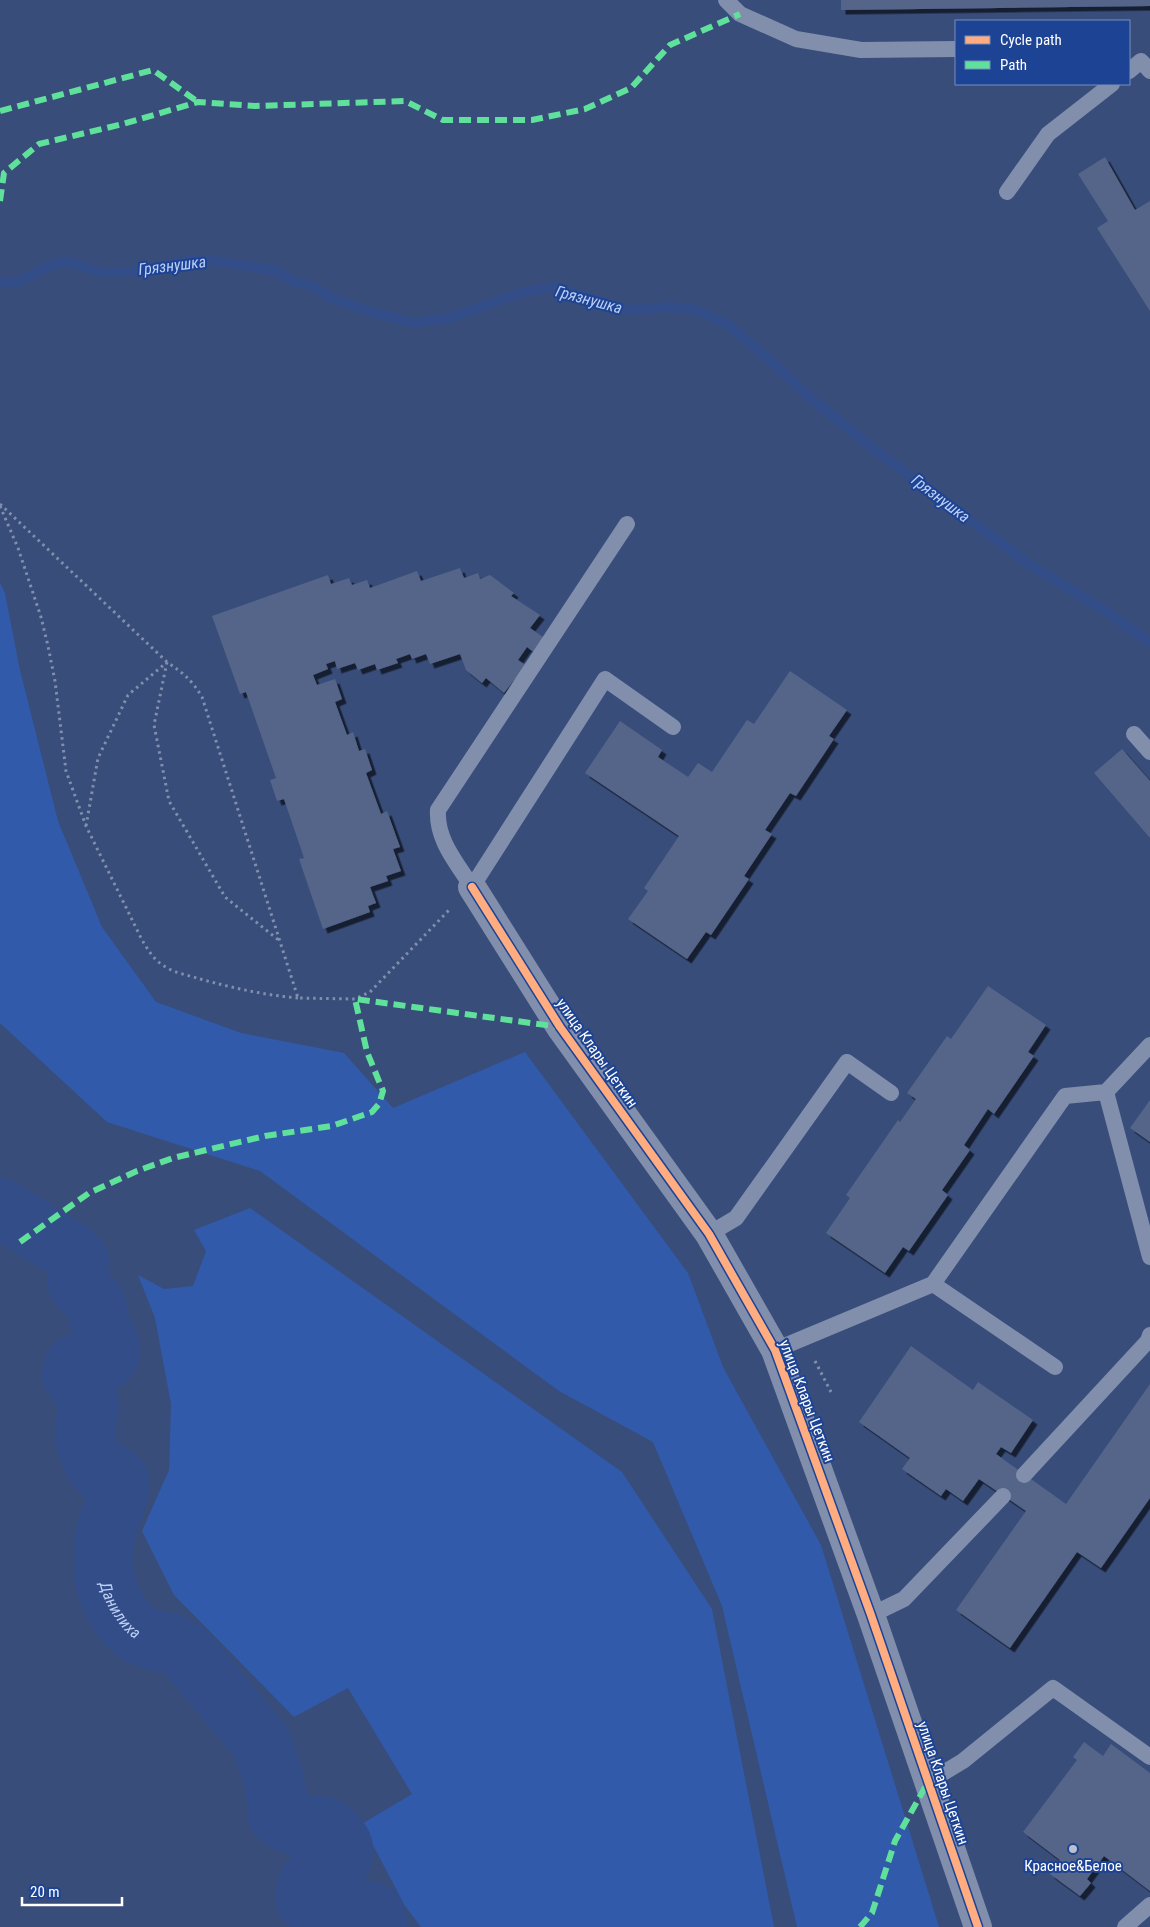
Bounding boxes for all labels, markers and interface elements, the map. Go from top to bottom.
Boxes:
legend [955,20,1130,85]
text: Cycle path [1000,31,1062,49]
text: Path [1000,56,1027,74]
water label: Грязнушка [137,252,207,279]
water label: Грязнушка [553,281,624,317]
water label: Грязнушка [908,470,974,527]
street label: улица Клары Цеткин [553,995,641,1111]
street label: улица Клары Цеткин [775,1337,839,1465]
water label: Данилиха [95,1579,144,1643]
street label: улица Клары Цеткин [913,1719,973,1847]
marker: Красное&Белое [1067,1843,1079,1855]
place label: Красное&Белое [1024,1857,1122,1875]
scale bar [22,1874,122,1906]
text: 20 m [30,1883,60,1901]

